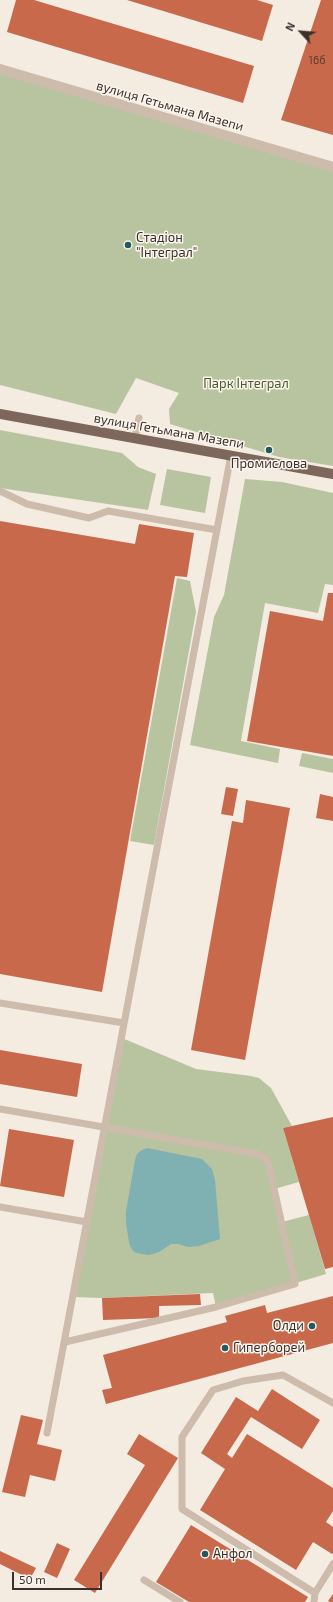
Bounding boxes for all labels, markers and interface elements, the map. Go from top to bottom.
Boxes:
north arrow [281,12,321,52]
text: N [282,20,297,33]
house number: 16б [309,53,325,67]
street label: вулиця Гетьмана Мазепи [95,77,245,135]
place label: Стадіон "Інтеграл" [136,230,197,261]
marker: Стадіон "Інтеграл" [123,240,133,250]
park label: Парк Інтеграл [203,376,289,392]
street label: вулиця Гетьмана Мазепи [93,410,245,452]
marker: Промислова [264,445,274,455]
place label: Промислова [231,456,307,472]
place label: Олди [273,1318,304,1334]
marker: Олди [307,1321,317,1331]
place label: Гиперборей [233,1340,305,1356]
marker: Гиперборей [220,1343,230,1353]
place label: Анфол [213,1546,253,1562]
marker: Анфол [200,1549,210,1559]
scale bar [14,1564,104,1590]
text: 50 m [19,1572,46,1586]

